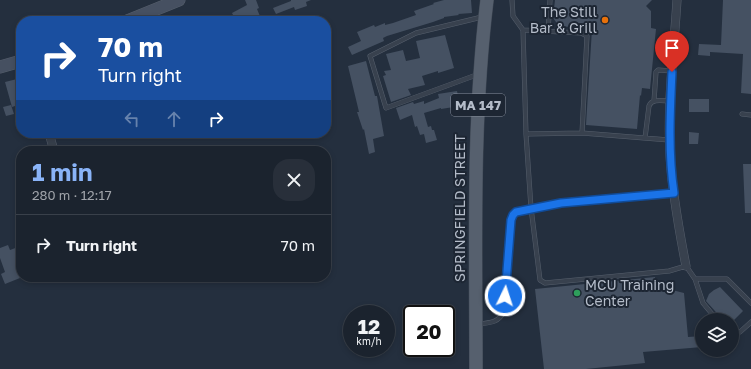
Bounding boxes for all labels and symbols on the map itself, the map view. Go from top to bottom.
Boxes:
place label: The Still Bar & Grill [530,3,597,36]
marker: The Still Bar & Grill [600,15,610,25]
pin [655,31,689,72]
road number: MA 147 [451,94,505,116]
street label: SPRINGFIELD STREET [451,134,468,282]
position arrow [484,275,526,317]
place label: MCU Training Center [585,276,674,309]
marker: MCU Training Center [572,288,582,298]
speed limit sign: 20 [403,305,455,357]

